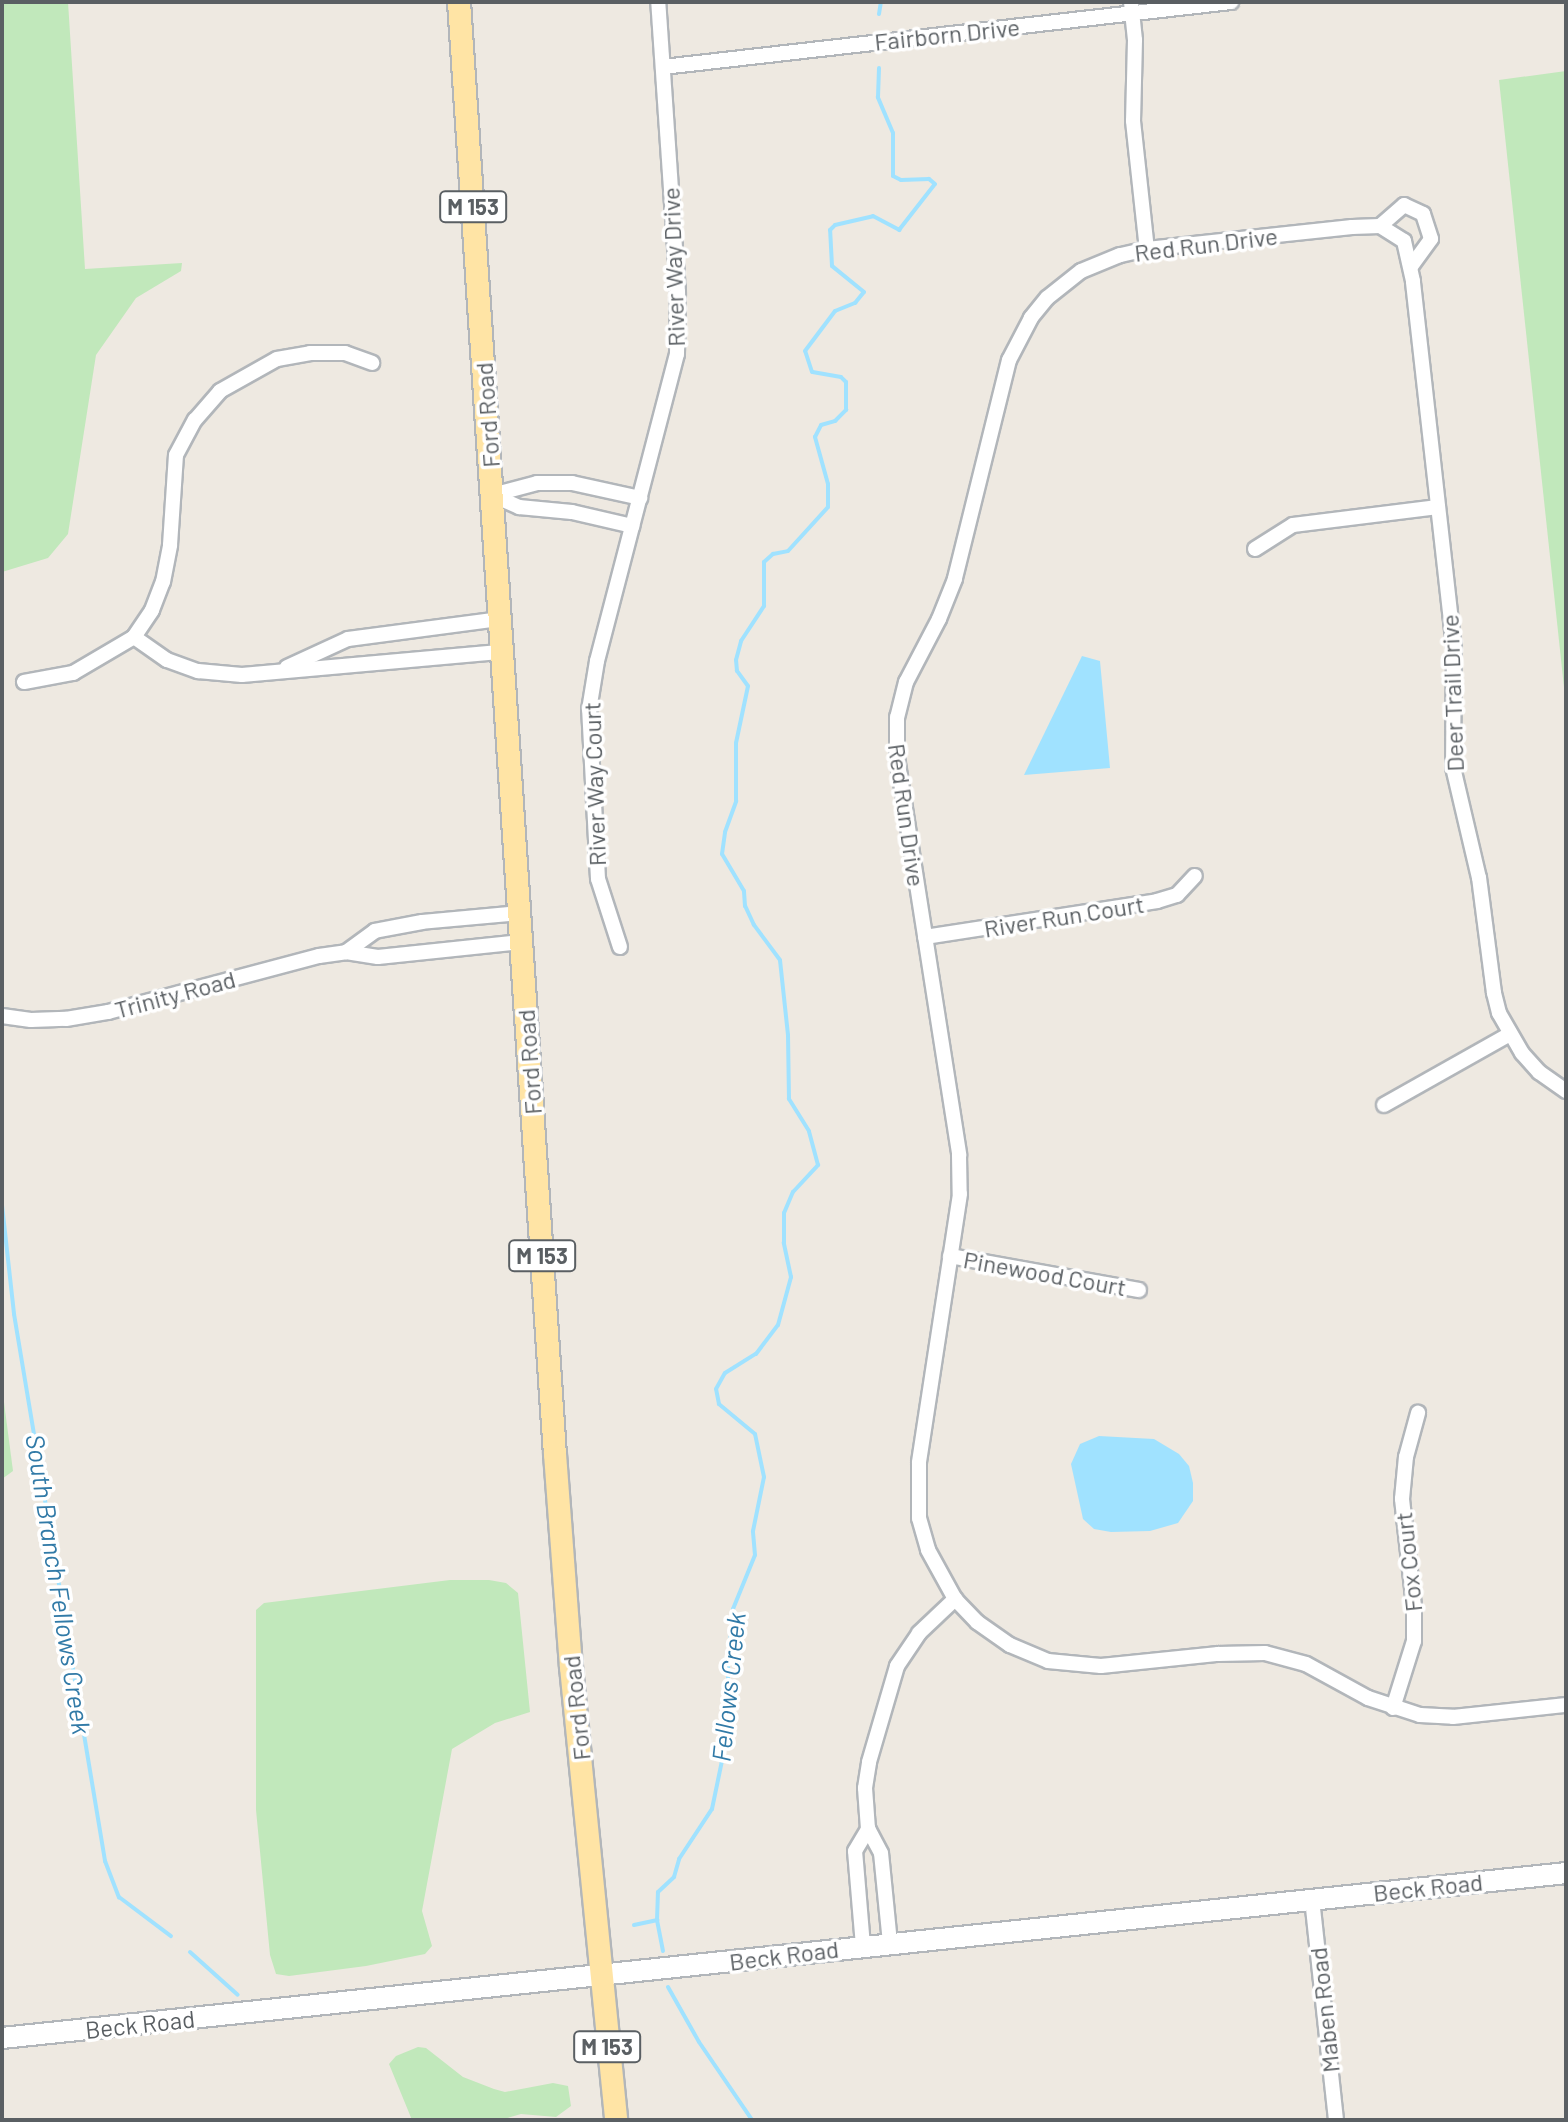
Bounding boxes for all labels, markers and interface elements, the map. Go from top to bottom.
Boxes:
street label: Fairborn Drive [873,12,1021,56]
street label: River Way Drive [656,187,690,347]
road number: M 153 [439,189,507,225]
street label: Red Run Drive [1133,221,1279,267]
street label: Ford Road [469,361,505,469]
street label: Deer Trail Drive [1435,614,1469,772]
street label: River Way Court [577,701,611,867]
street label: Red Run Drive [883,742,931,888]
street label: River Run Court [982,889,1146,943]
street label: Trinity Road [111,964,239,1024]
street label: Ford Road [511,1008,547,1116]
road number: M 153 [508,1238,576,1274]
street label: Pinewood Court [961,1245,1129,1301]
water label: South Branch Fellows Creek [20,1432,98,1736]
street label: Fox Court [1388,1511,1428,1613]
water label: Fellows Creek [705,1611,751,1763]
street label: Ford Road [556,1654,596,1762]
street label: Beck Road [1372,1867,1484,1907]
street label: Beck Road [728,1934,840,1976]
street label: Maben Road [1303,1946,1345,2074]
street label: Beck Road [84,2004,196,2044]
road number: M 153 [573,2029,641,2065]

